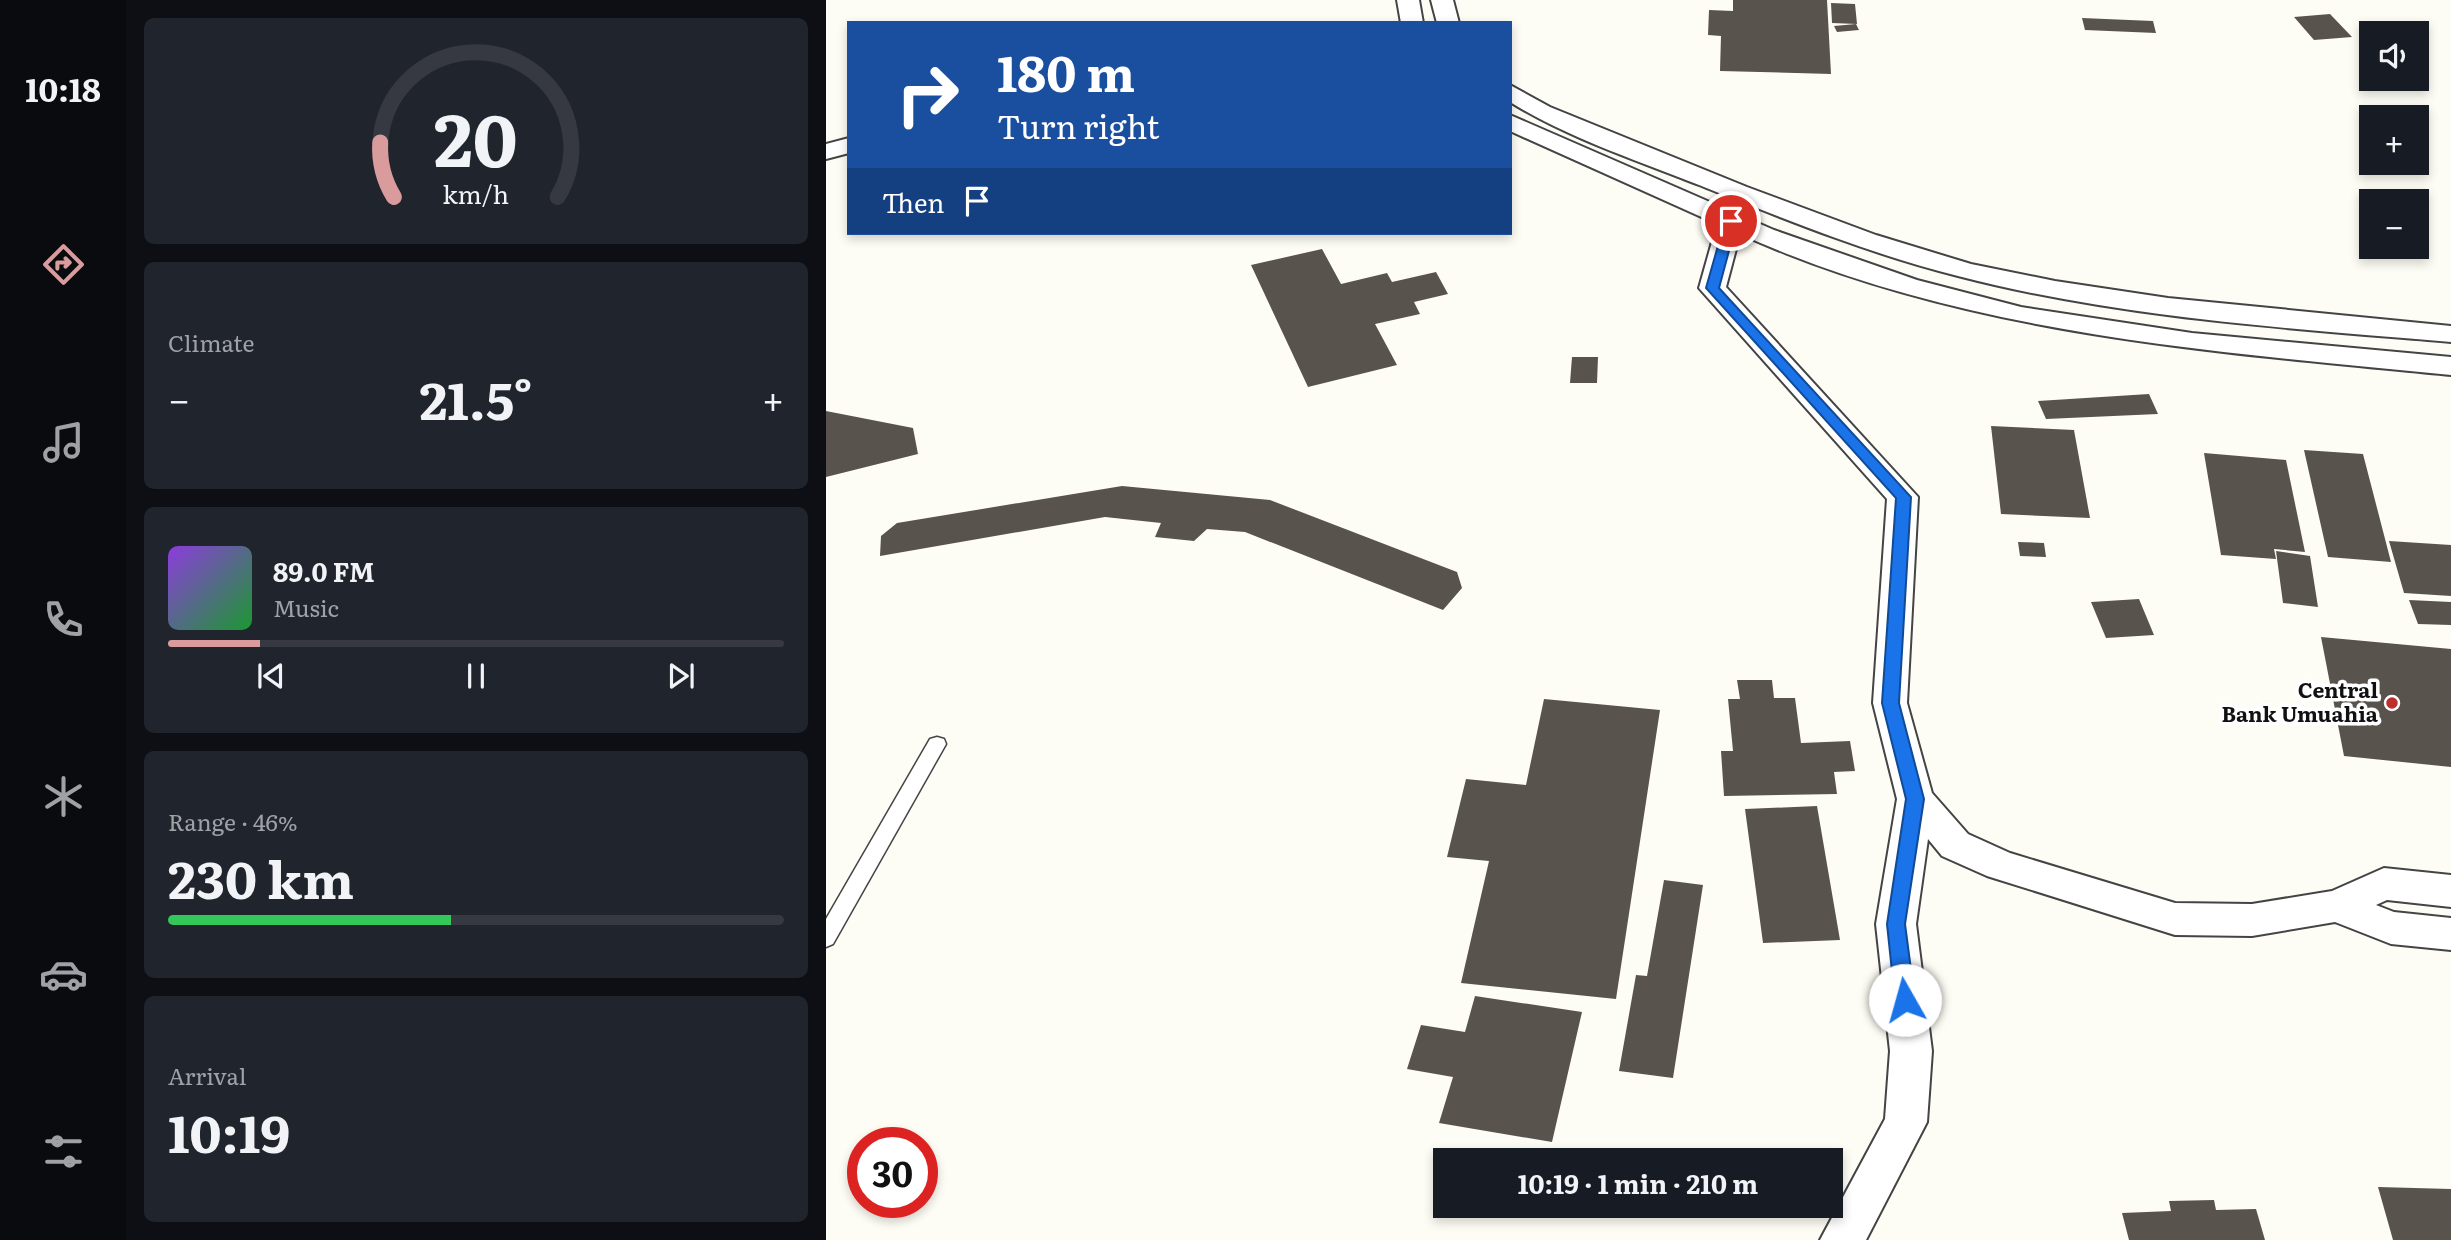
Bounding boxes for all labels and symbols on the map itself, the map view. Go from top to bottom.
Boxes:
pin [1701,191,1761,251]
place label: Central Bank Umuahia [2222,673,2379,728]
marker: Central Bank Umuahia [2384,695,2400,711]
position arrow [1868,963,1942,1037]
speed limit sign: 30 [847,1127,938,1218]

